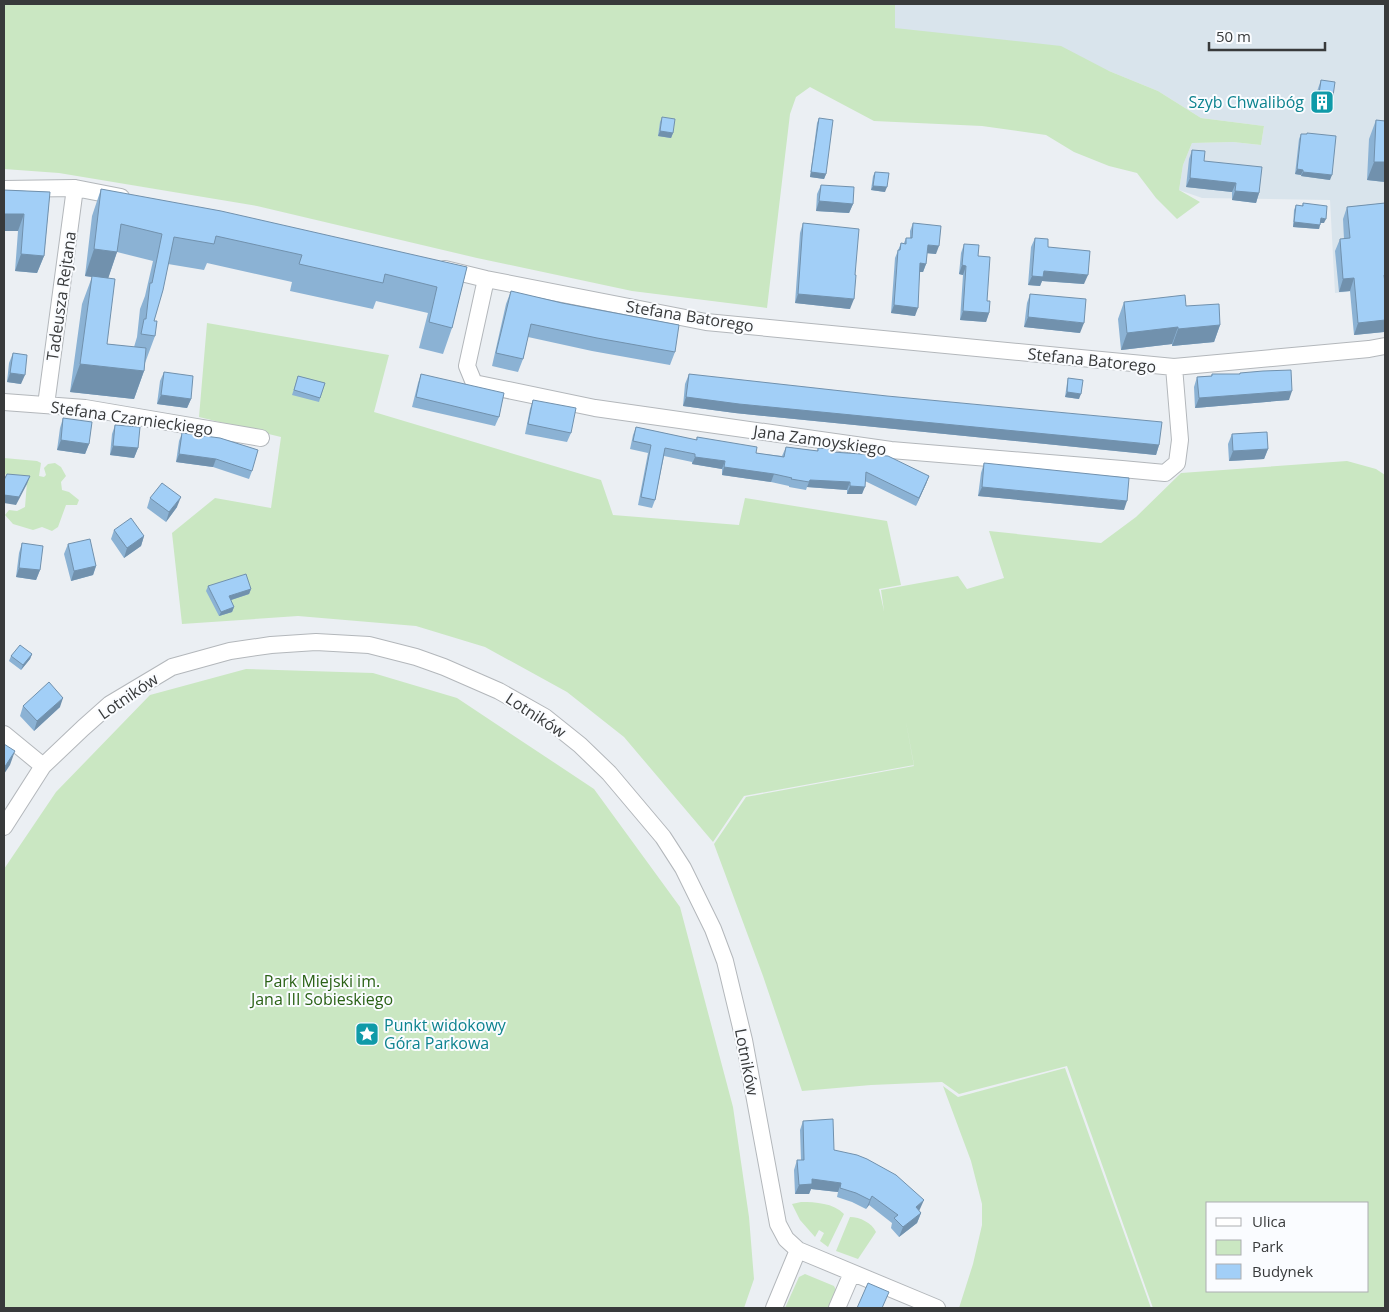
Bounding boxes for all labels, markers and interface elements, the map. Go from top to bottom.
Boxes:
scale bar [1209,20,1325,52]
text: 50 m [1216,26,1251,46]
building icon: Szyb Chwalibóg [1309,89,1335,115]
place label: Szyb Chwalibóg [1188,91,1304,113]
street label: Tadeusza Rejtana [41,230,81,362]
street label: Stefana Batorego [625,295,755,337]
street label: Stefana Batorego [1027,342,1157,378]
street label: Stefana Czarnieckiego [49,396,215,440]
street label: Jana Zamoyskiego [750,420,888,460]
street label: Lotników [94,668,163,724]
street label: Lotników [502,687,571,743]
park label: Park Miejski im. Jana III Sobieskiego [249,970,393,1010]
place label: Punkt widokowy Góra Parkowa [384,1014,507,1054]
place icon: Punkt widokowy Góra Parkowa [354,1021,380,1047]
street label: Lotników [730,1027,764,1098]
legend [1206,1202,1369,1292]
text: Ulica [1252,1211,1286,1231]
text: Park [1252,1236,1283,1256]
text: Budynek [1252,1261,1313,1281]

